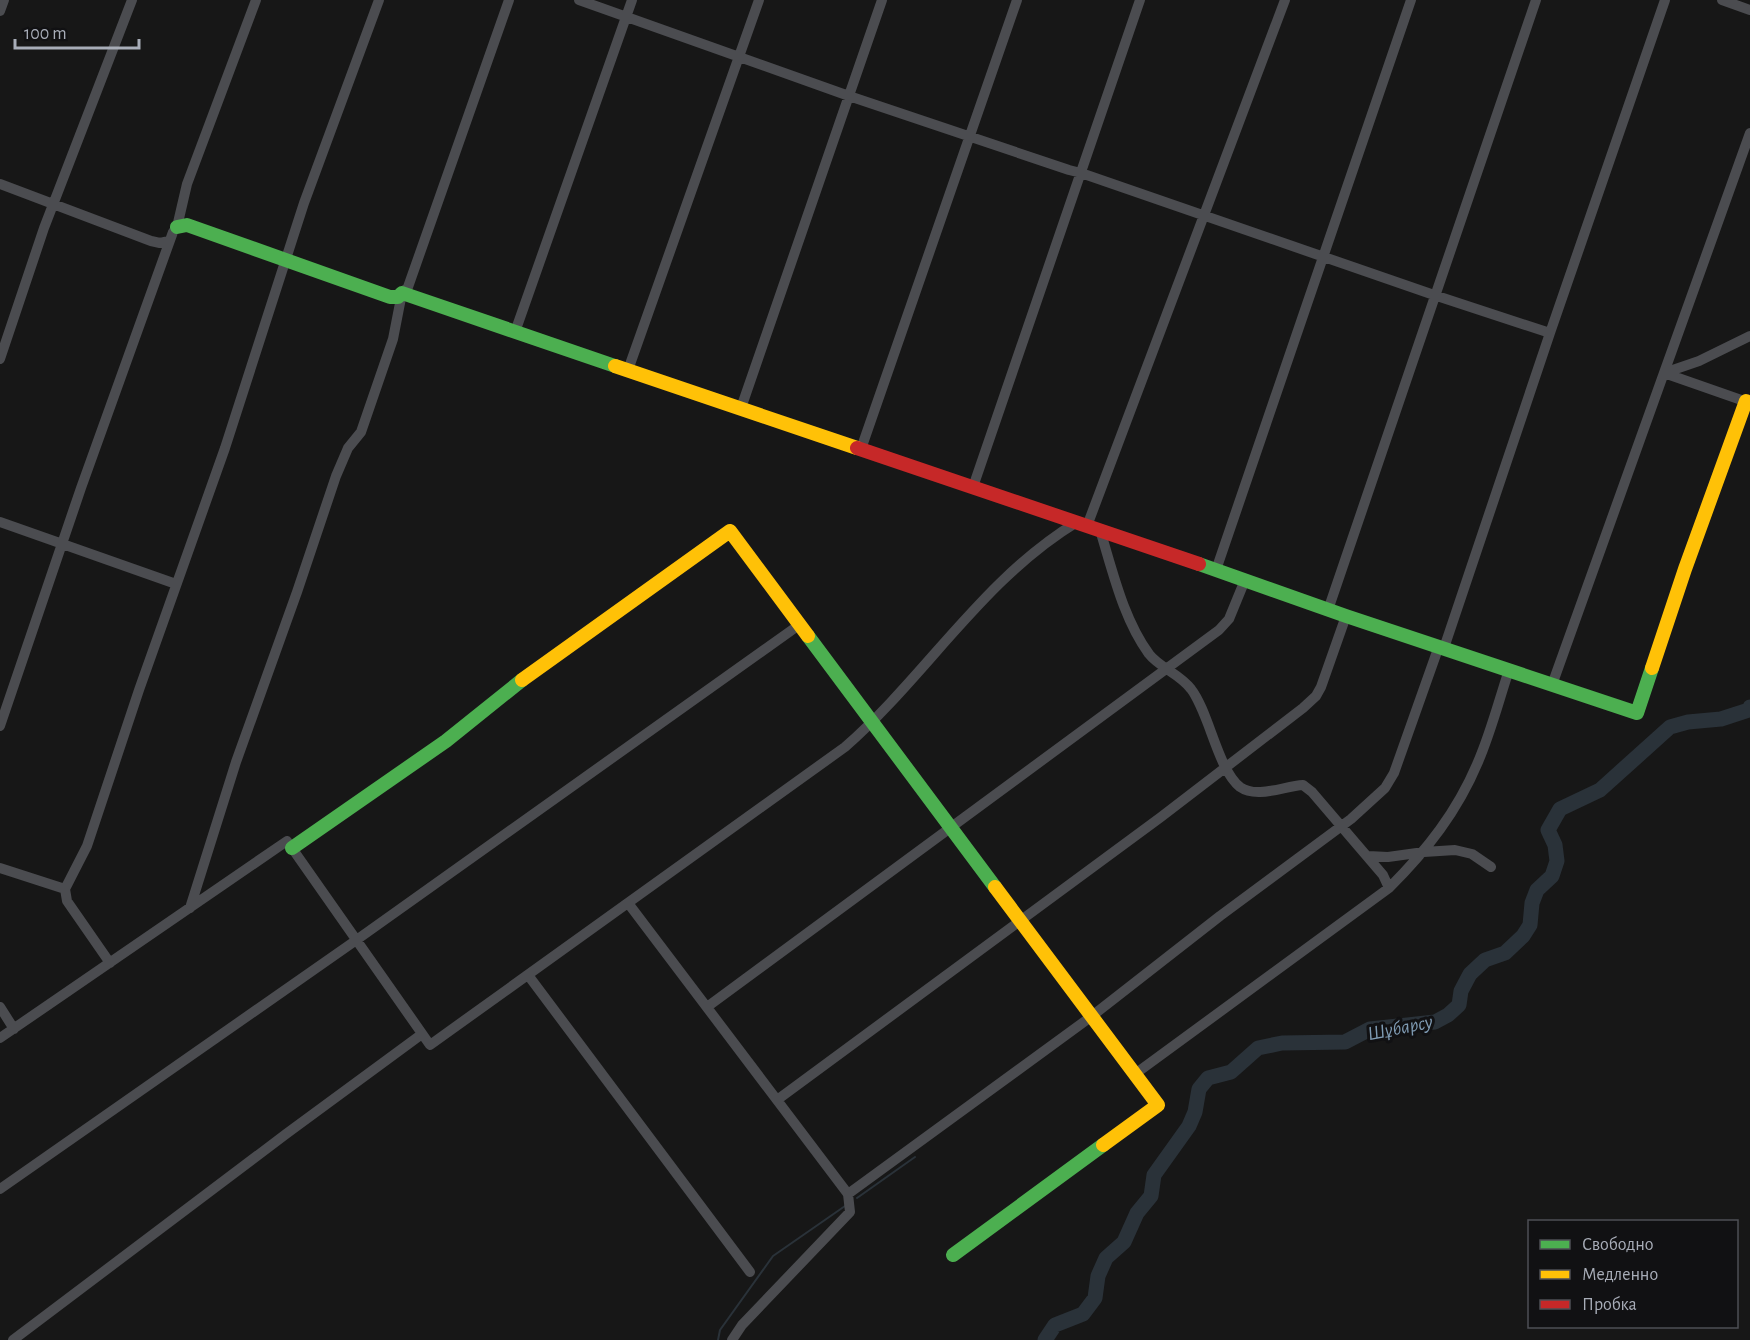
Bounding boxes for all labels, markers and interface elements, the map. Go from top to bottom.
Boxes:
scale bar [15,12,140,50]
text: 100 m [24,25,67,43]
water label: Шұбарсу [1366,1012,1435,1045]
legend [1528,1220,1738,1328]
text: Свободно [1582,1235,1654,1254]
text: Медленно [1582,1266,1658,1284]
text: Пробка [1582,1295,1637,1314]

